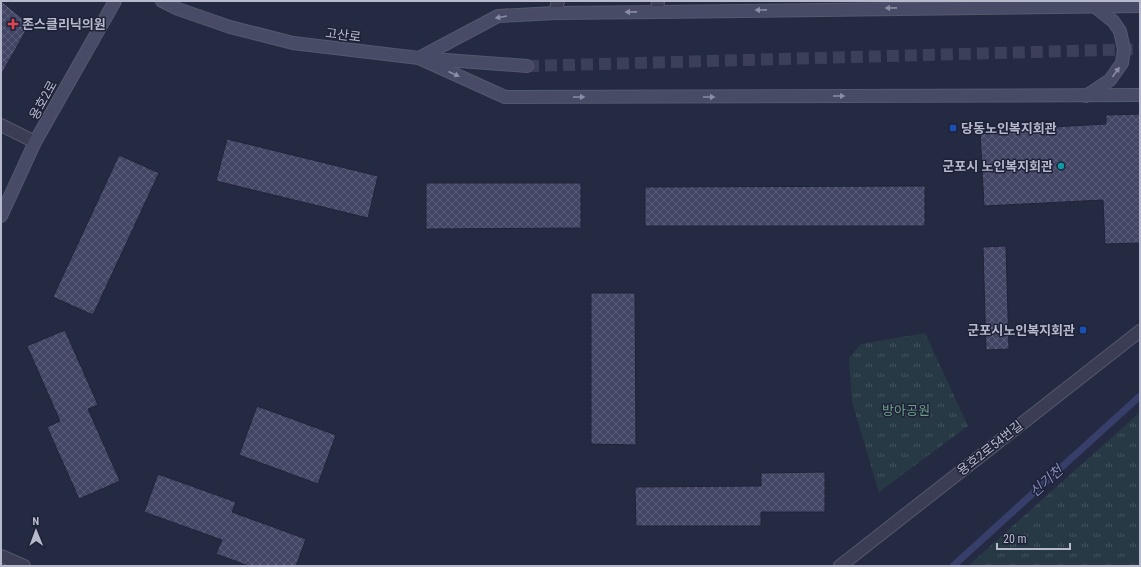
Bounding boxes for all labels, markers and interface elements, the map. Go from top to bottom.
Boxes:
one-way arrow [884,5,897,11]
one-way arrow [754,7,767,13]
one-way arrow [624,9,637,15]
one-way arrow [495,14,508,20]
place label: 존스클리닉의원 [22,17,106,32]
marker: 존스클리닉의원 [7,18,19,30]
street label: 고산로 [324,25,362,45]
one-way arrow [1112,67,1120,77]
one-way arrow [449,71,460,77]
street label: 용호2로 [26,78,60,122]
one-way arrow [833,93,845,100]
one-way arrow [573,94,586,100]
one-way arrow [703,94,716,100]
place label: 당동노인복지회관 [961,121,1057,136]
marker: 당동노인복지회관 [948,123,958,133]
place label: 군포시 노인복지회관 [942,159,1053,174]
marker: 군포시 노인복지회관 [1056,161,1066,171]
place label: 군포시노인복지회관 [967,323,1075,338]
marker: 군포시노인복지회관 [1078,325,1088,335]
park label: 방아공원 [882,403,930,418]
street label: 용호2로54번길 [954,418,1026,478]
water label: 신기천 [1026,461,1067,500]
north arrow [16,511,56,551]
text: N [32,515,40,528]
scale bar [997,525,1070,551]
text: 20 m [1003,532,1027,546]

